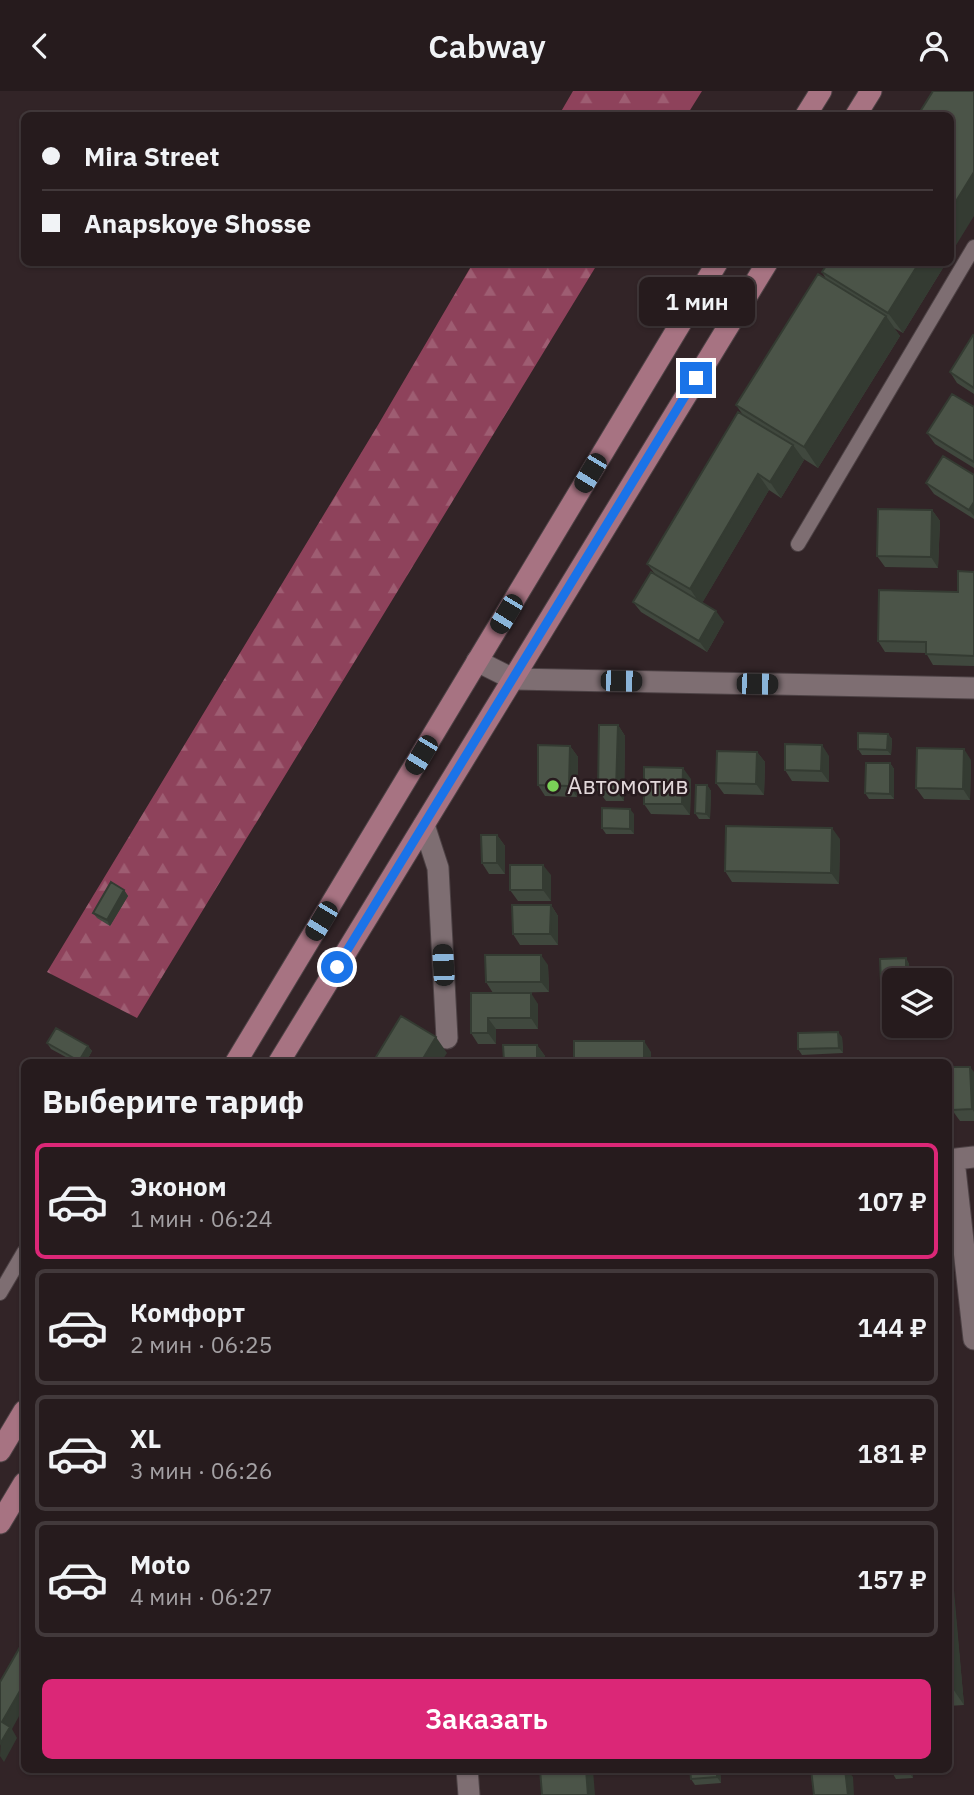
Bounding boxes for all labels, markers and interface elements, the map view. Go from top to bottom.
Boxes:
text: Cabway [428,25,546,67]
icon: back [21,27,59,65]
icon: person [915,27,953,65]
text: Mira Street [84,139,219,173]
text: Anapskoye Shosse [84,206,311,240]
callout: 1 мин [638,277,754,325]
text: 1 мин [665,286,729,316]
route end [680,362,712,394]
car [571,450,610,496]
car [487,591,526,637]
car [600,670,643,692]
car [736,673,779,695]
car [402,732,441,778]
place label: Автомотив [567,769,689,801]
marker: Автомотив [545,778,561,794]
car [302,898,341,944]
car [432,943,455,987]
route start [321,951,353,983]
map controls [882,968,952,1038]
button: layers [882,968,952,1038]
text: Выберите тариф [42,1080,304,1122]
text: Эконом [130,1169,227,1203]
icon: car [46,1170,109,1233]
text: 107 ₽ [857,1184,927,1218]
text: 1 мин · 06:24 [130,1203,273,1233]
text: Комфорт [130,1295,245,1329]
icon: car [46,1296,109,1359]
text: 144 ₽ [857,1310,927,1344]
text: 2 мин · 06:25 [130,1329,273,1359]
text: XL [130,1421,161,1455]
icon: car [46,1422,109,1485]
text: 181 ₽ [857,1436,927,1470]
text: 3 мин · 06:26 [130,1455,273,1485]
text: Moto [130,1547,190,1581]
icon: car [46,1548,109,1611]
text: 157 ₽ [857,1562,927,1596]
text: 4 мин · 06:27 [130,1581,273,1611]
button: Заказать [42,1679,931,1759]

